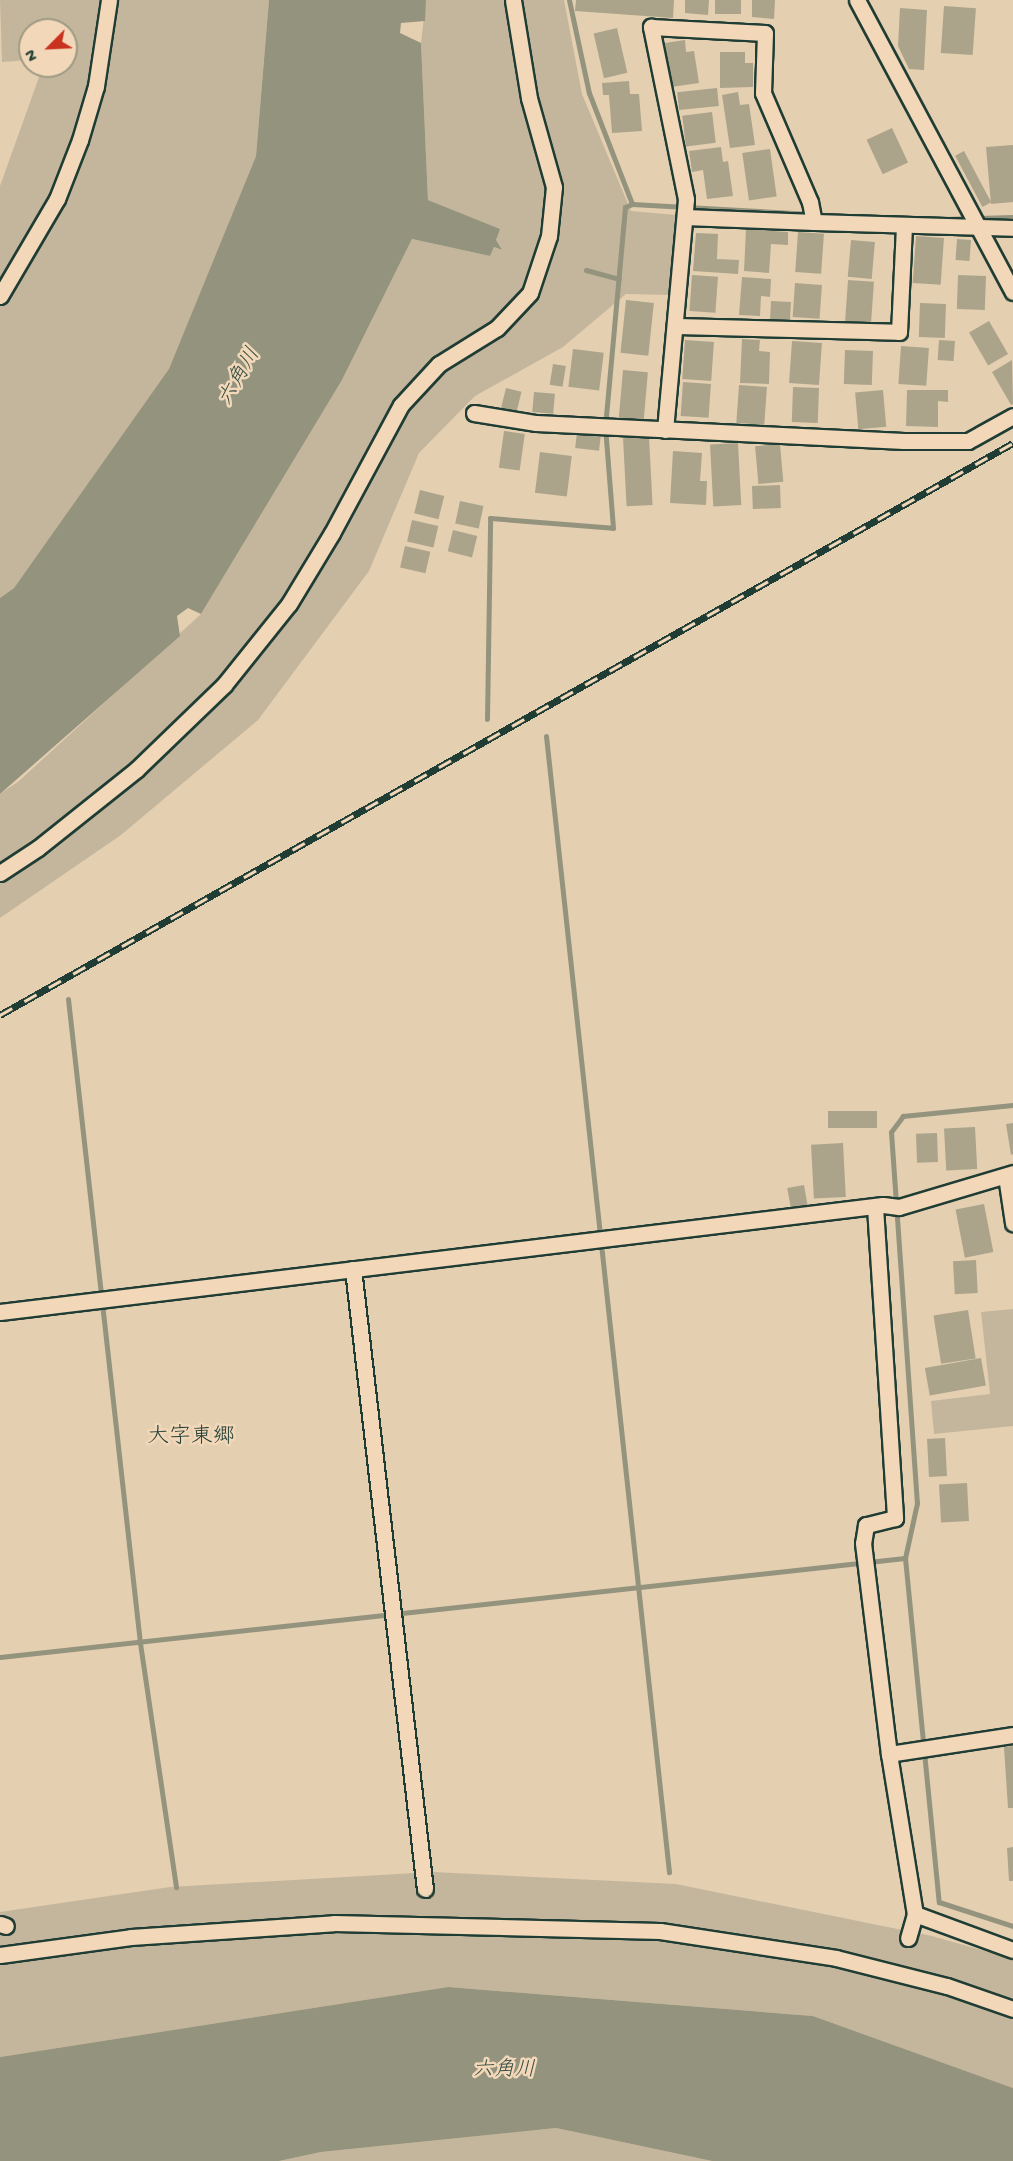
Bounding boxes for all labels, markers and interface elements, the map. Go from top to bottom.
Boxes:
north arrow [18,18,78,78]
text: N [22,46,44,63]
water label: 六角川 [214,344,268,412]
district label: 大字東郷 [147,1426,235,1452]
water label: 六角川 [473,2059,535,2085]

